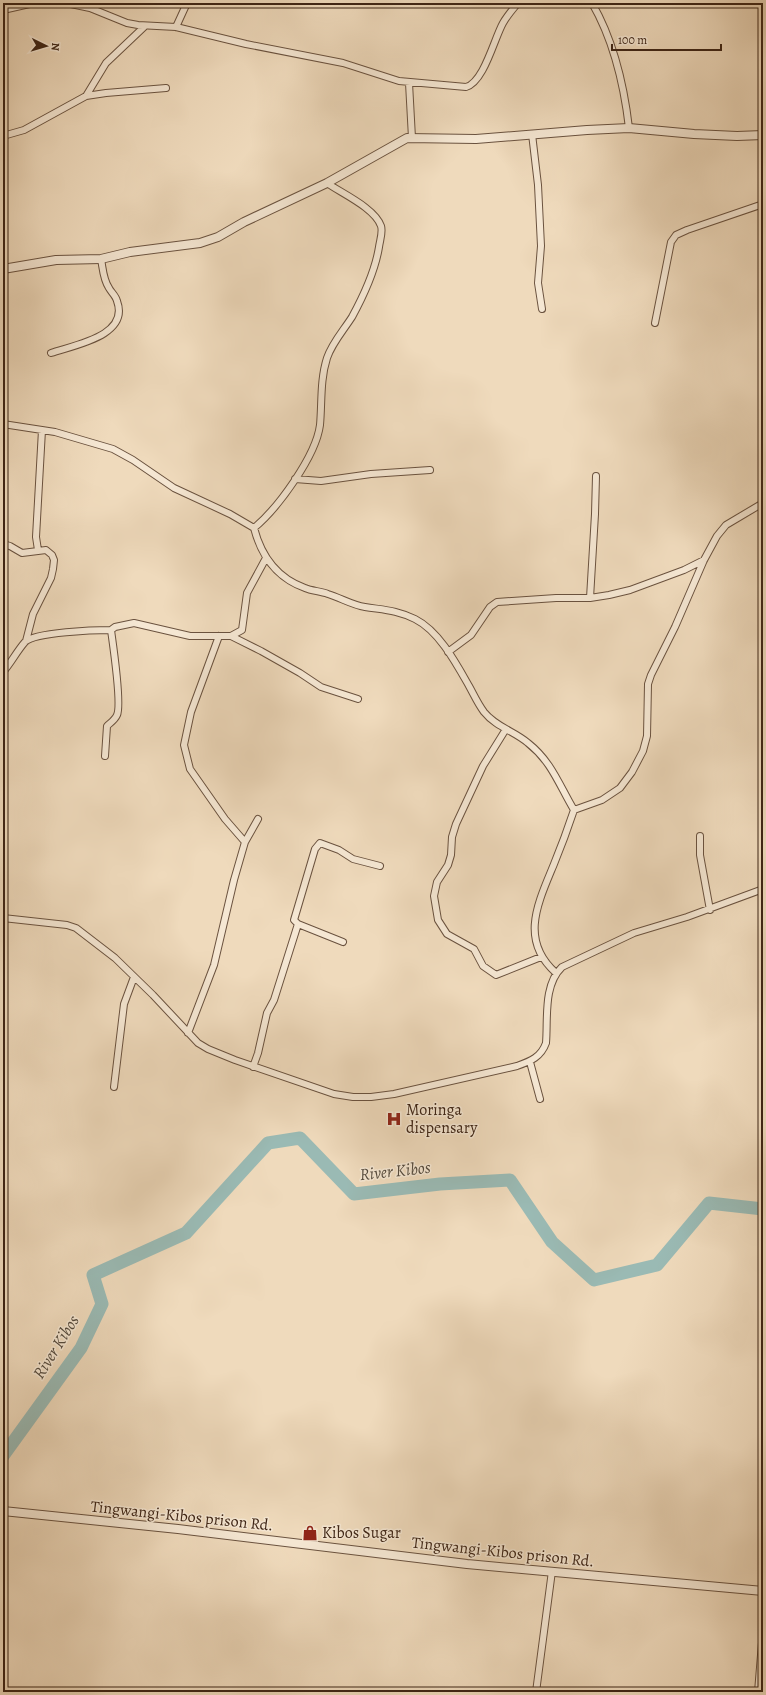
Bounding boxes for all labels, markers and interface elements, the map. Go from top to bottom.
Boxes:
north arrow [26,26,66,66]
scale bar [612,26,721,52]
text: 100 m [618,32,647,48]
text: N [48,42,63,51]
place label: Moringa dispensary [406,1099,478,1139]
hospital icon: Moringa dispensary [385,1110,403,1128]
water label: River Kibos [358,1156,432,1186]
water label: River Kibos [27,1311,85,1383]
street label: Tingwangi-Kibos prison Rd. [90,1495,274,1537]
place label: Kibos Sugar [322,1522,401,1544]
shop icon: Kibos Sugar [301,1524,319,1542]
street label: Tingwangi-Kibos prison Rd. [411,1531,595,1573]

